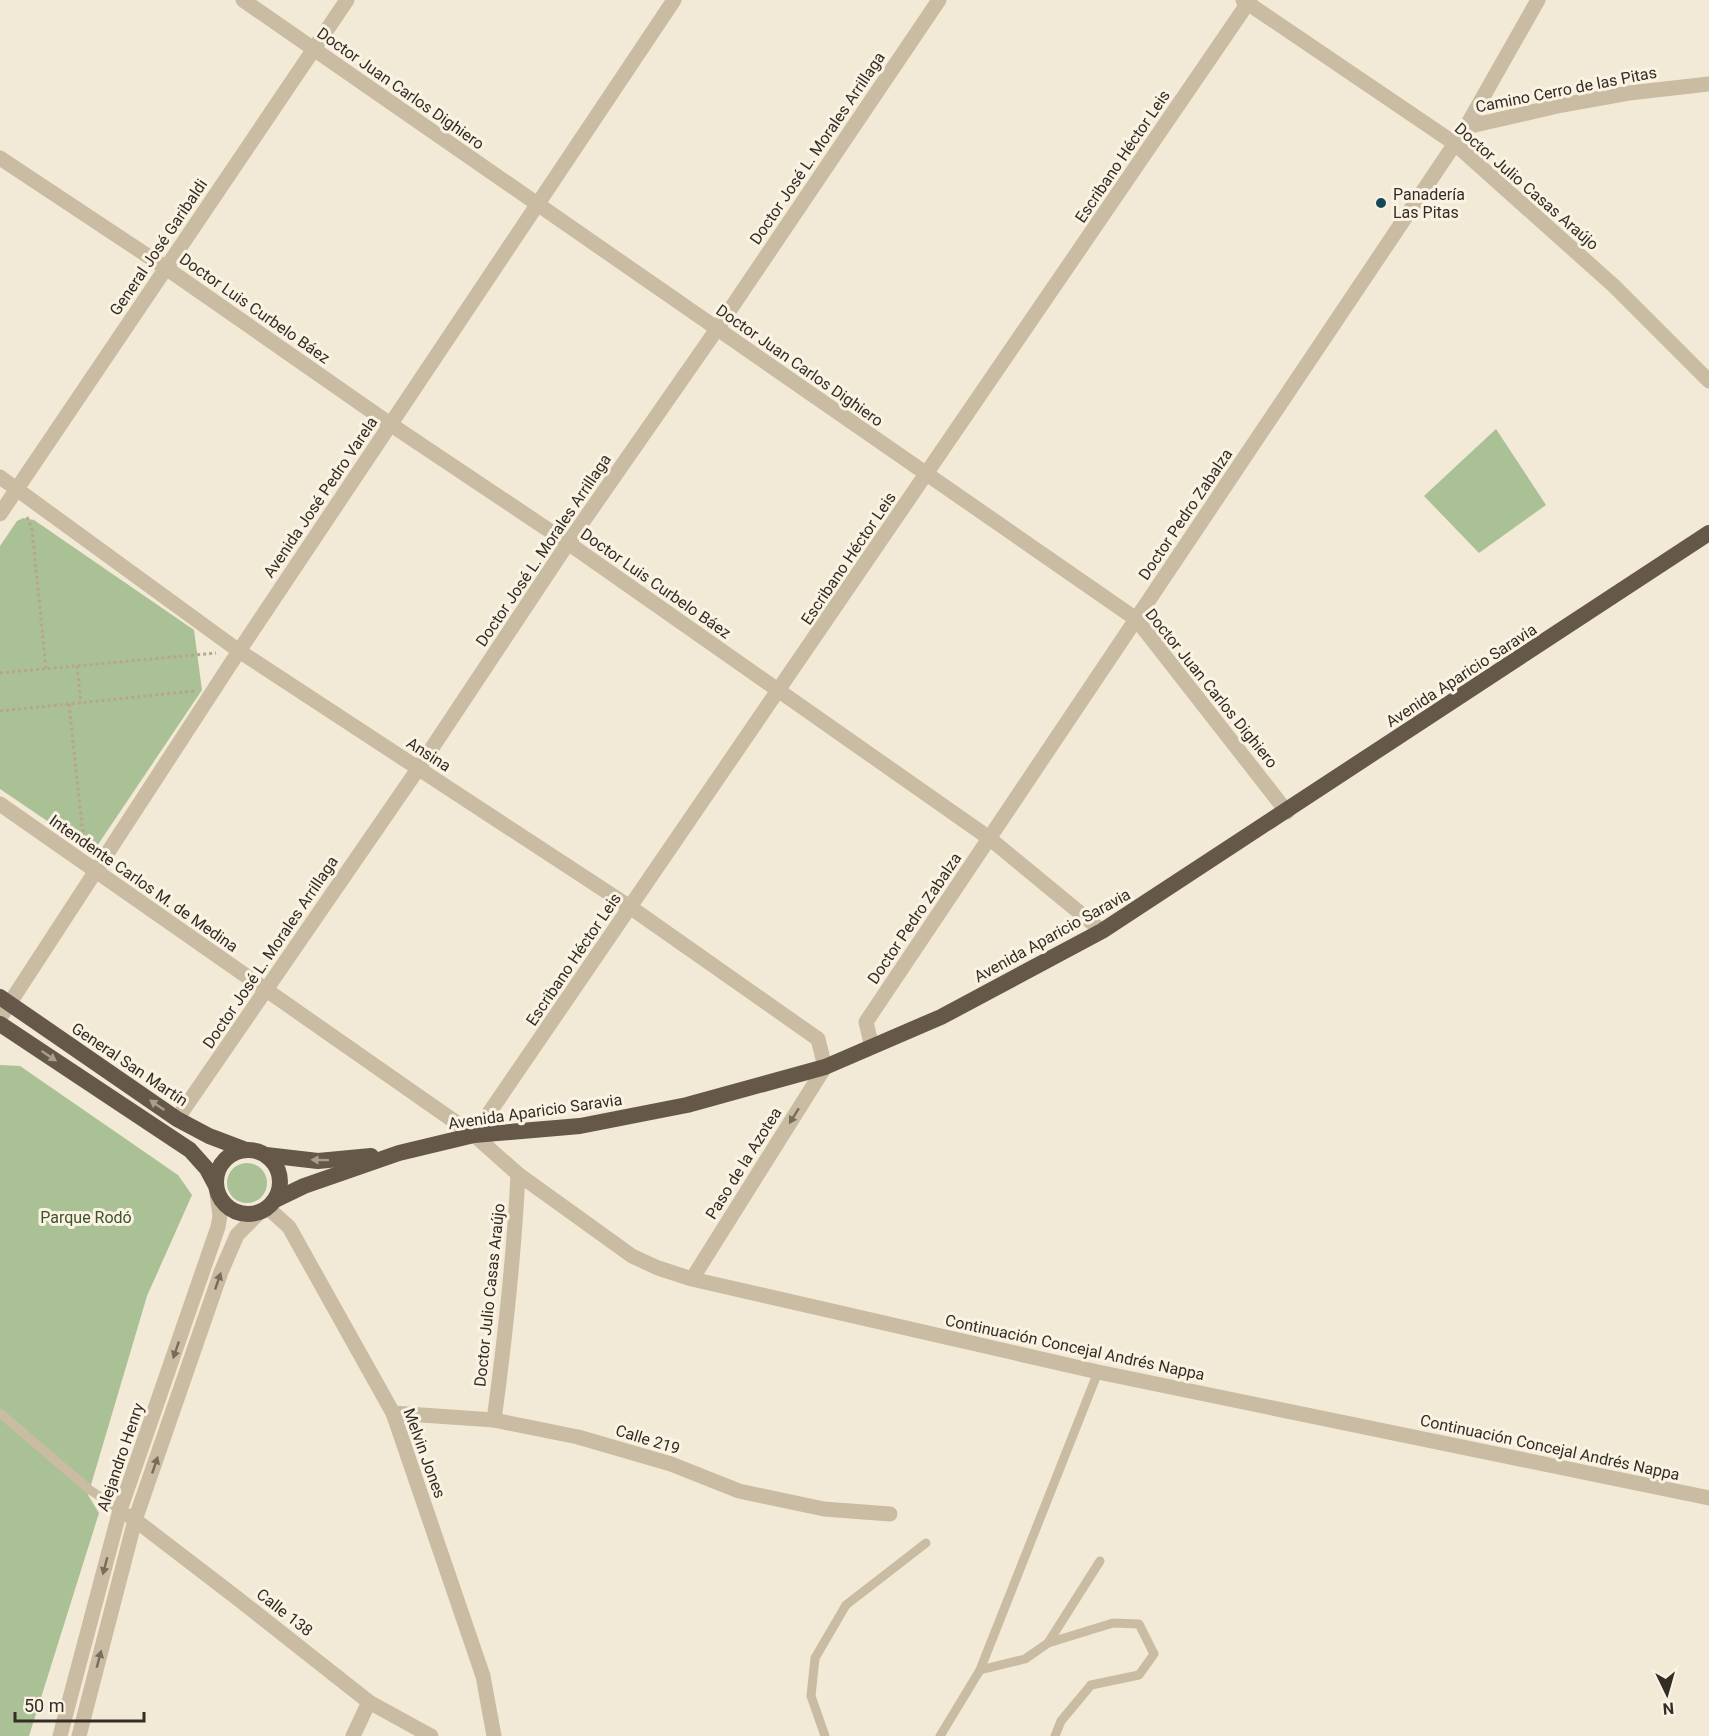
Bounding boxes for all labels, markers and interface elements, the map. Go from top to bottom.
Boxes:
street label: Doctor Juan Carlos Dighiero [314,23,488,153]
street label: Doctor José L. Morales Arrillaga [746,48,889,248]
street label: Camino Cerro de las Pitas [1474,63,1658,116]
street label: Escribano Héctor Leis [1071,86,1174,226]
street label: Doctor Julio Casas Araújo [1451,119,1603,254]
street label: General José Garibaldi [106,175,211,319]
place label: Panadería Las Pitas [1393,185,1465,222]
marker: Panadería Las Pitas [1374,196,1388,210]
street label: Doctor Luis Curbelo Báez [176,249,334,368]
street label: Doctor Juan Carlos Dighiero [713,300,887,430]
street label: Avenida José Pedro Varela [259,413,381,581]
street label: Doctor Pedro Zabalza [1134,445,1236,583]
street label: Doctor José L. Morales Arrillaga [472,450,615,650]
street label: Escribano Héctor Leis [797,488,900,628]
street label: Doctor Luis Curbelo Báez [577,524,735,643]
street label: Doctor Juan Carlos Dighiero [1141,605,1282,772]
street label: Avenida Aparicio Saravia [1382,620,1540,731]
street label: Ansina [403,733,454,776]
street label: Intendente Carlos M. de Medina [46,811,242,956]
street label: Doctor Pedro Zabalza [863,849,965,987]
street label: Doctor José L. Morales Arrillaga [199,852,342,1052]
street label: Avenida Aparicio Saravia [971,885,1134,986]
street label: Escribano Héctor Leis [522,889,625,1029]
street label: General San Martín [68,1019,191,1110]
one-way arrow [40,1050,56,1062]
street label: Avenida Aparicio Saravia [447,1090,623,1133]
one-way arrow [149,1100,165,1111]
street label: Paso de la Azotea [701,1104,785,1223]
one-way arrow [788,1108,799,1125]
one-way arrow [310,1155,329,1164]
street label: Doctor Julio Casas Araújo [470,1202,509,1388]
park label: Parque Rodó [40,1208,132,1227]
one-way arrow [214,1272,224,1290]
street label: Continuación Concejal Andrés Nappa [943,1311,1206,1384]
one-way arrow [170,1341,180,1359]
street label: Alejandro Henry [93,1400,148,1514]
street label: Melvin Jones [399,1406,450,1501]
street label: Continuación Concejal Andrés Nappa [1418,1411,1681,1484]
street label: Calle 219 [613,1421,682,1458]
one-way arrow [150,1456,160,1474]
one-way arrow [100,1557,109,1575]
street label: Calle 138 [253,1584,317,1640]
one-way arrow [95,1650,105,1668]
north arrow [1637,1664,1697,1724]
scale bar [15,1685,144,1723]
text: 50 m [24,1695,64,1716]
text: N [1662,1698,1675,1718]

